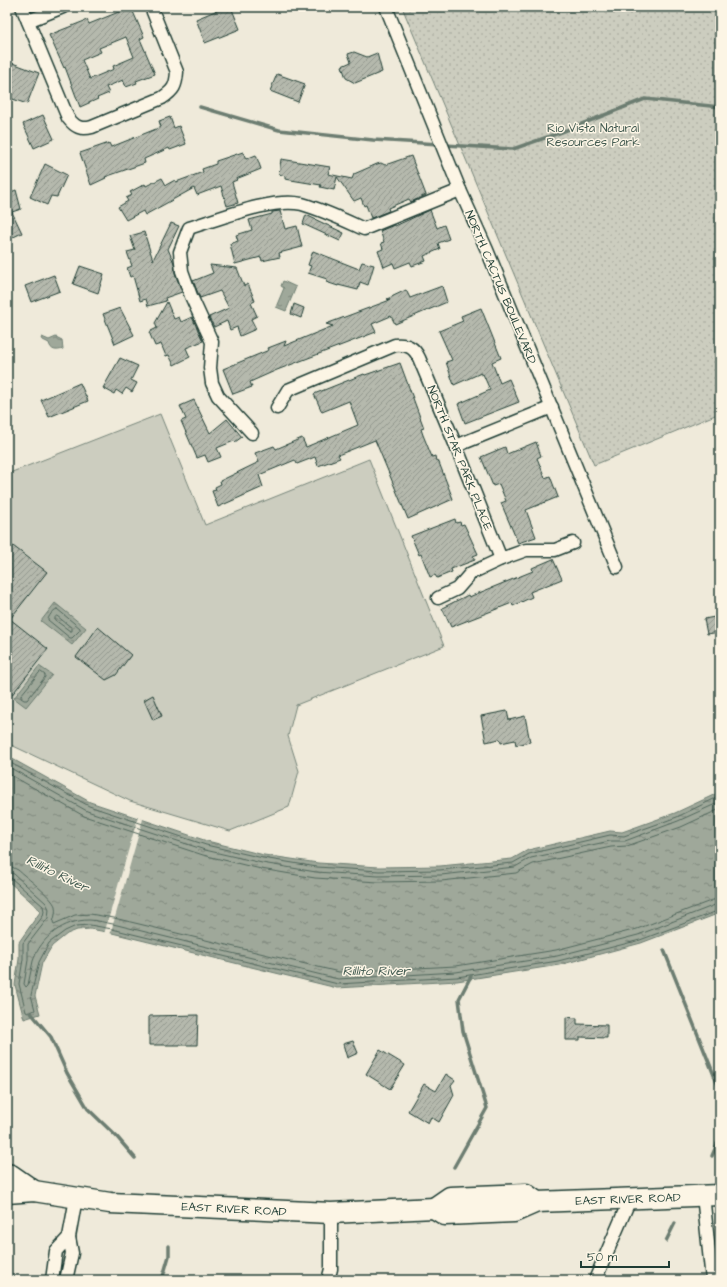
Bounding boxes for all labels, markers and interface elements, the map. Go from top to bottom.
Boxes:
park label: Rio Vista Natural Resources Park [546,120,640,151]
street label: NORTH CACTUS BOULEVARD [460,208,541,367]
street label: NORTH STAR PARK PLACE [423,383,496,533]
water label: Rillito River [23,851,93,898]
water label: Rillito River [342,962,411,980]
street label: EAST RIVER ROAD [575,1189,681,1210]
street label: EAST RIVER ROAD [181,1198,287,1221]
scale bar [581,1243,669,1269]
text: 50 m [587,1249,618,1266]

